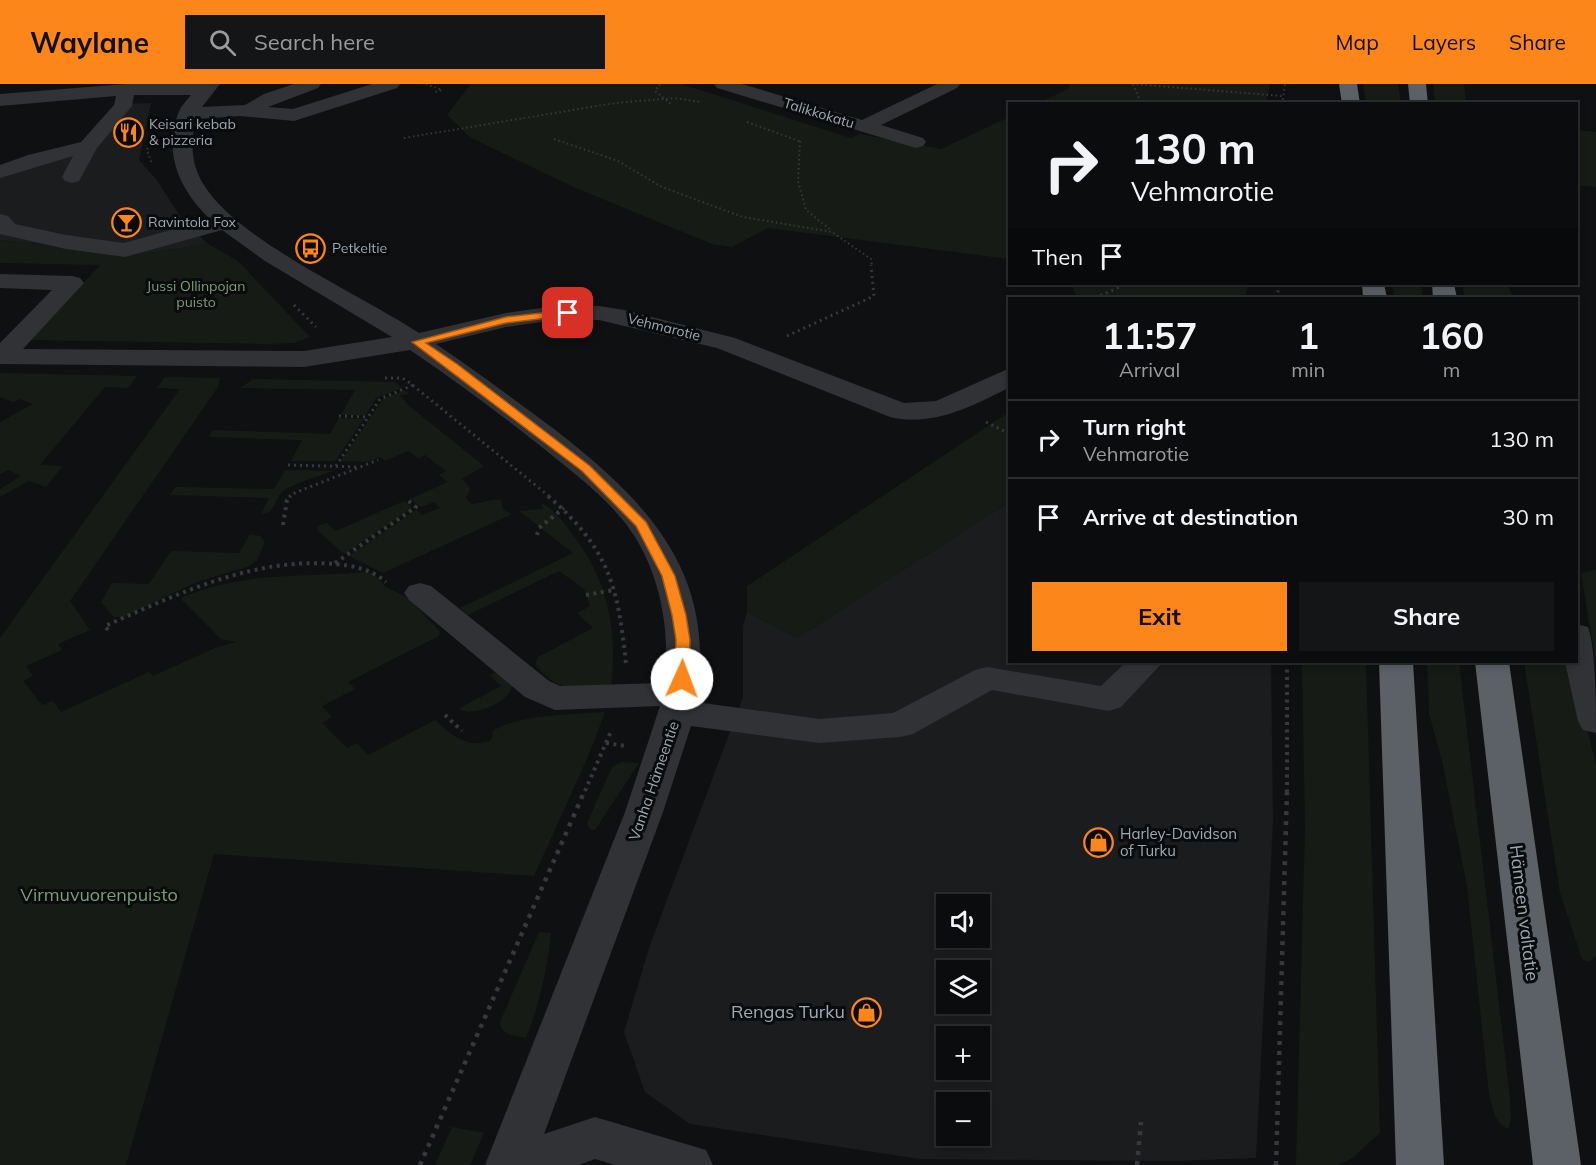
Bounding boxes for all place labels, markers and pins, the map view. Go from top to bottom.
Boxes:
place label: Keisari kebab & pizzeria [149,115,236,149]
restaurant icon: Keisari kebab & pizzeria [112,116,144,148]
bar icon: Ravintola Fox [111,206,143,238]
place label: Ravintola Fox [148,213,237,231]
bus stop icon: Petkeltie [295,232,327,264]
place label: Petkeltie [332,239,387,257]
pin [542,287,593,338]
place label: Harley-Davidson of Turku [1120,824,1237,860]
shop icon: Harley-Davidson of Turku [1083,827,1115,859]
shop icon: Rengas Turku [850,996,882,1028]
place label: Rengas Turku [731,1000,845,1023]

